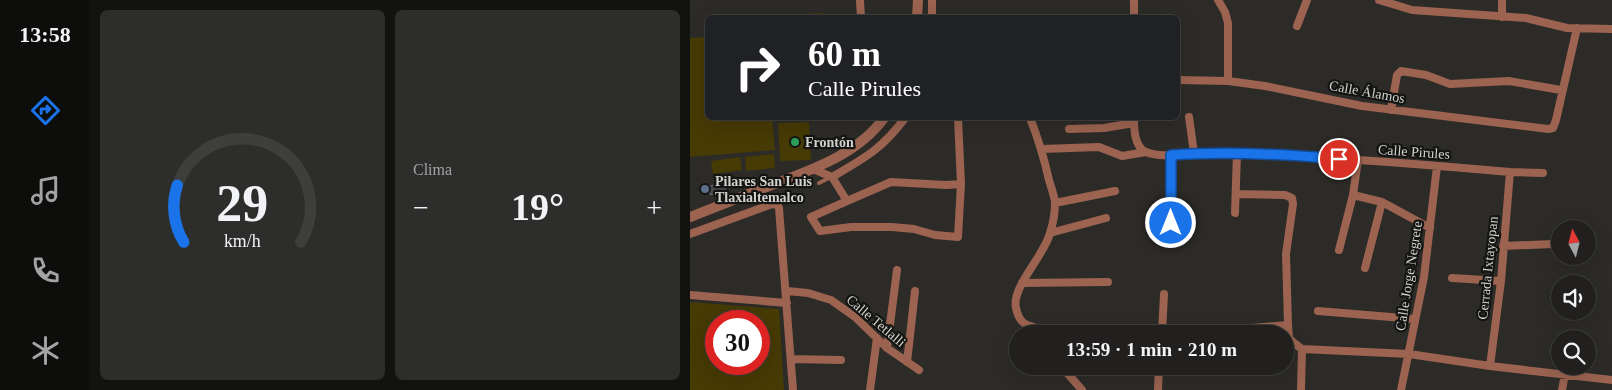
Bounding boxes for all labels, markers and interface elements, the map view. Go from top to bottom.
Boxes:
text: 13:58 [19,22,71,47]
icon: right [725,35,790,100]
text: 60 m [808,35,881,74]
text: Calle Pirules [808,76,921,101]
street label: Calle Álamos [1328,77,1406,106]
icon: directions [28,93,63,128]
place label: Frontón [805,135,854,150]
marker: Frontón [789,136,801,148]
pin [1318,138,1360,180]
street label: Calle Pirules [1378,142,1450,162]
icon: arrive [1325,145,1353,173]
text: Clima [413,161,452,178]
icon: music [28,173,63,208]
place label: Pilares San Luis Tlaxialtemalco [715,174,813,205]
text: 29 [217,175,269,232]
marker: Pilares San Luis Tlaxialtemalco [699,183,711,195]
text: 19° [511,186,564,228]
text: − [413,192,429,223]
text: + [646,192,662,223]
position arrow [1144,196,1196,248]
street label: Cerrada Ixtayopan [1475,216,1501,320]
street label: Calle Jorge Negrete [1393,220,1425,332]
north arrow [1551,220,1596,265]
map controls [1551,220,1596,375]
text: km/h [224,231,261,251]
icon: phone [28,253,63,288]
button: sound [1551,275,1596,320]
street label: Calle Tetlalli [844,292,909,350]
speed limit sign: 30 [705,310,770,375]
button: search [1551,330,1596,375]
icon: climate [28,333,63,368]
text: 13:59 · 1 min · 210 m [1066,339,1237,360]

